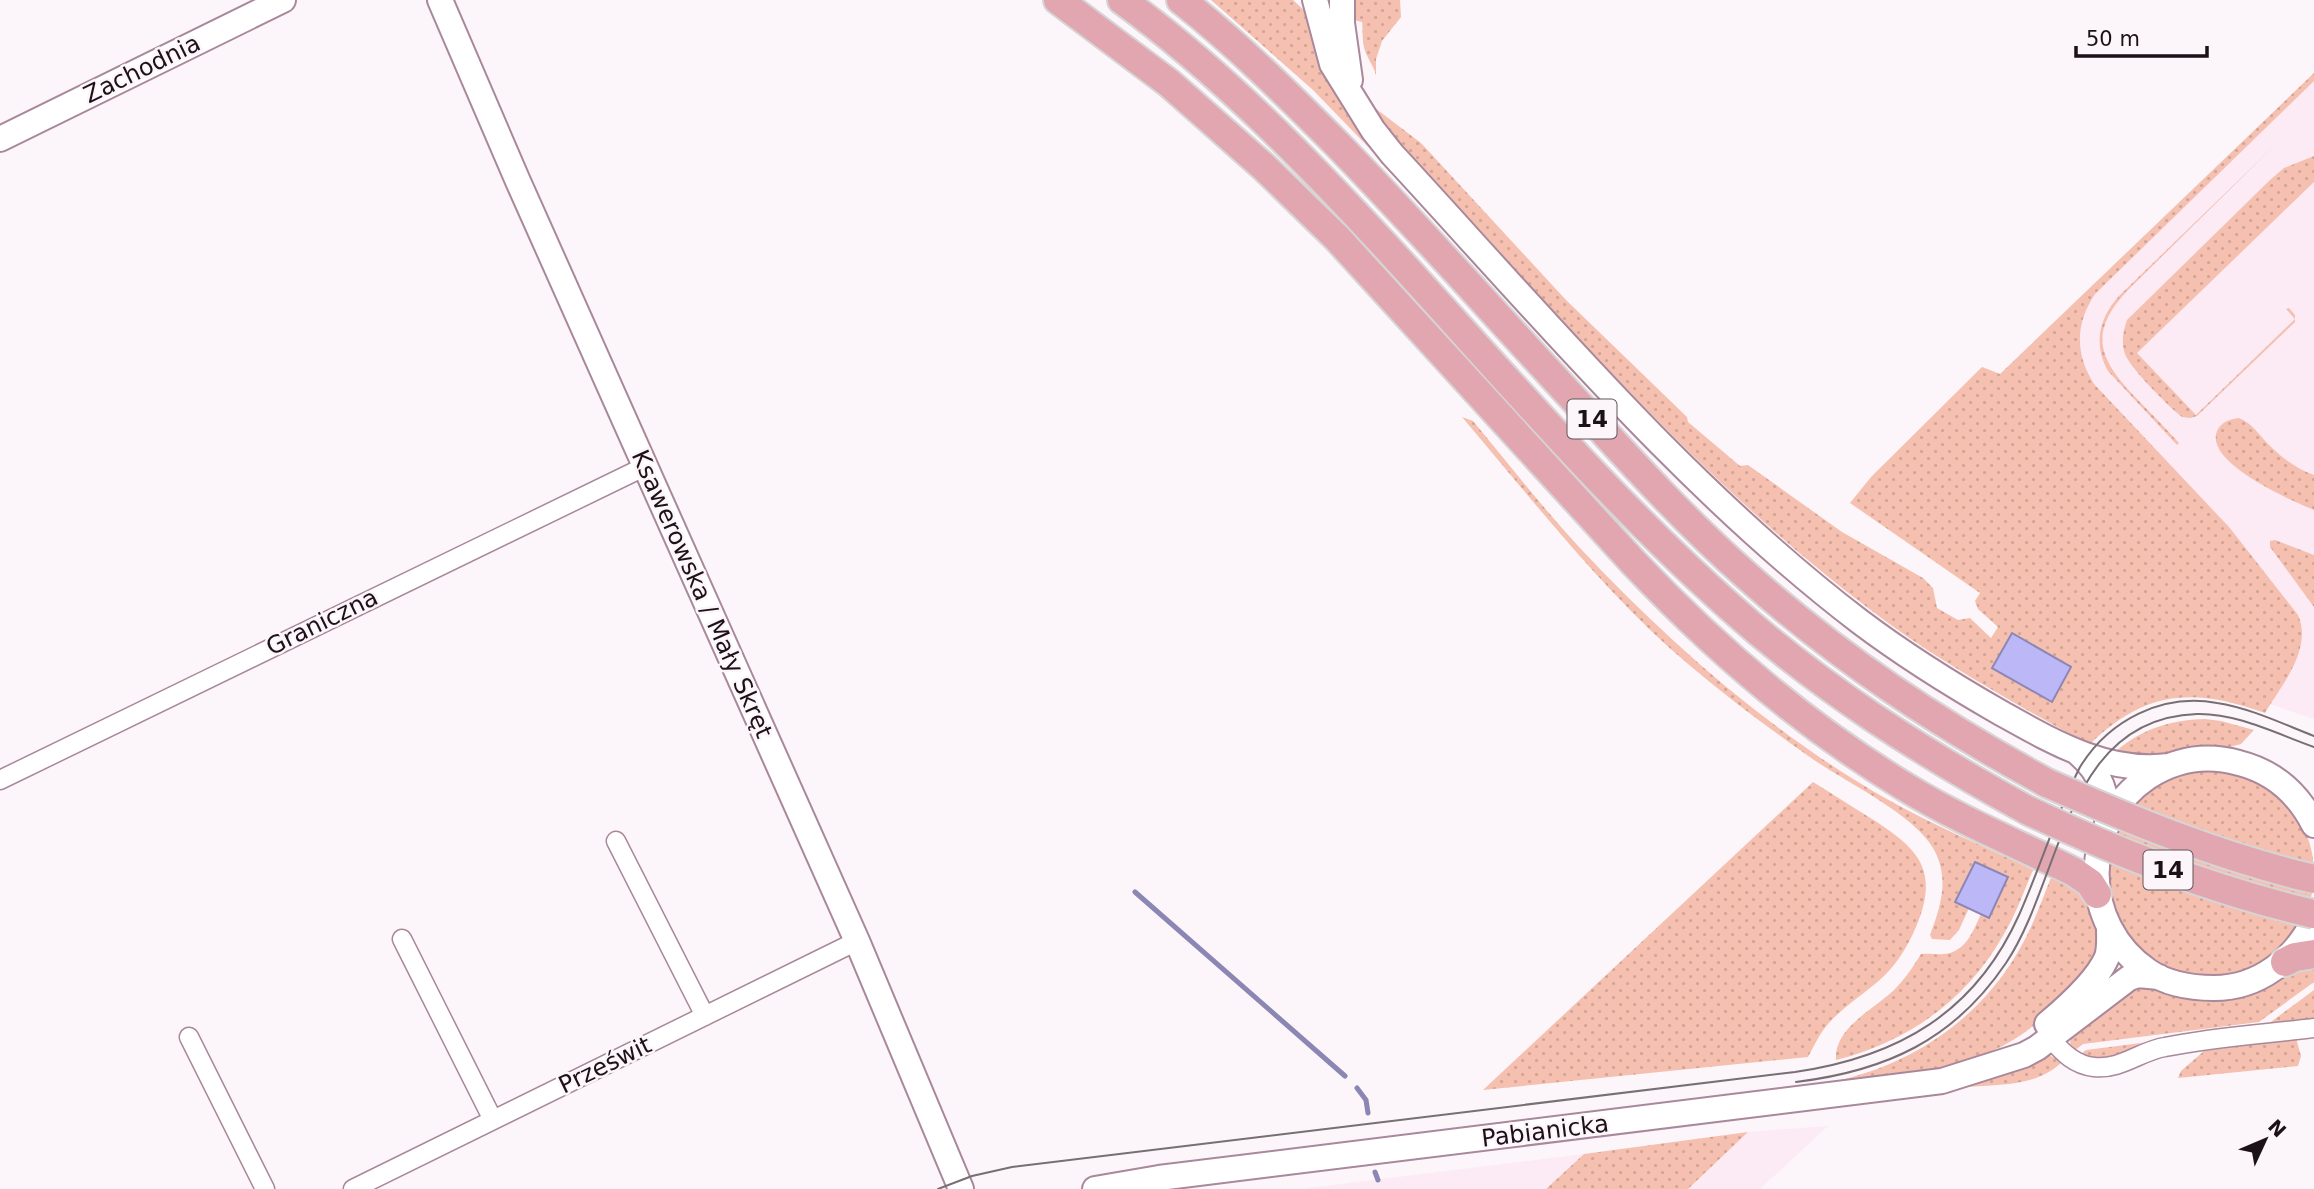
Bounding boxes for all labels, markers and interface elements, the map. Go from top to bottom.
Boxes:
scale bar [2076,14,2207,58]
text: 50 m [2086,27,2140,51]
street label: Zachodnia [79,29,205,109]
road number: 14 [1568,400,1616,438]
street label: Ksawerowska / Mały Skręt [626,446,778,742]
street label: Graniczna [262,583,382,661]
road number: 14 [2144,850,2192,890]
street label: Prześwit [554,1031,656,1099]
north arrow [2230,1105,2300,1175]
street label: Pabianicka [1480,1109,1610,1153]
text: N [2264,1115,2291,1142]

